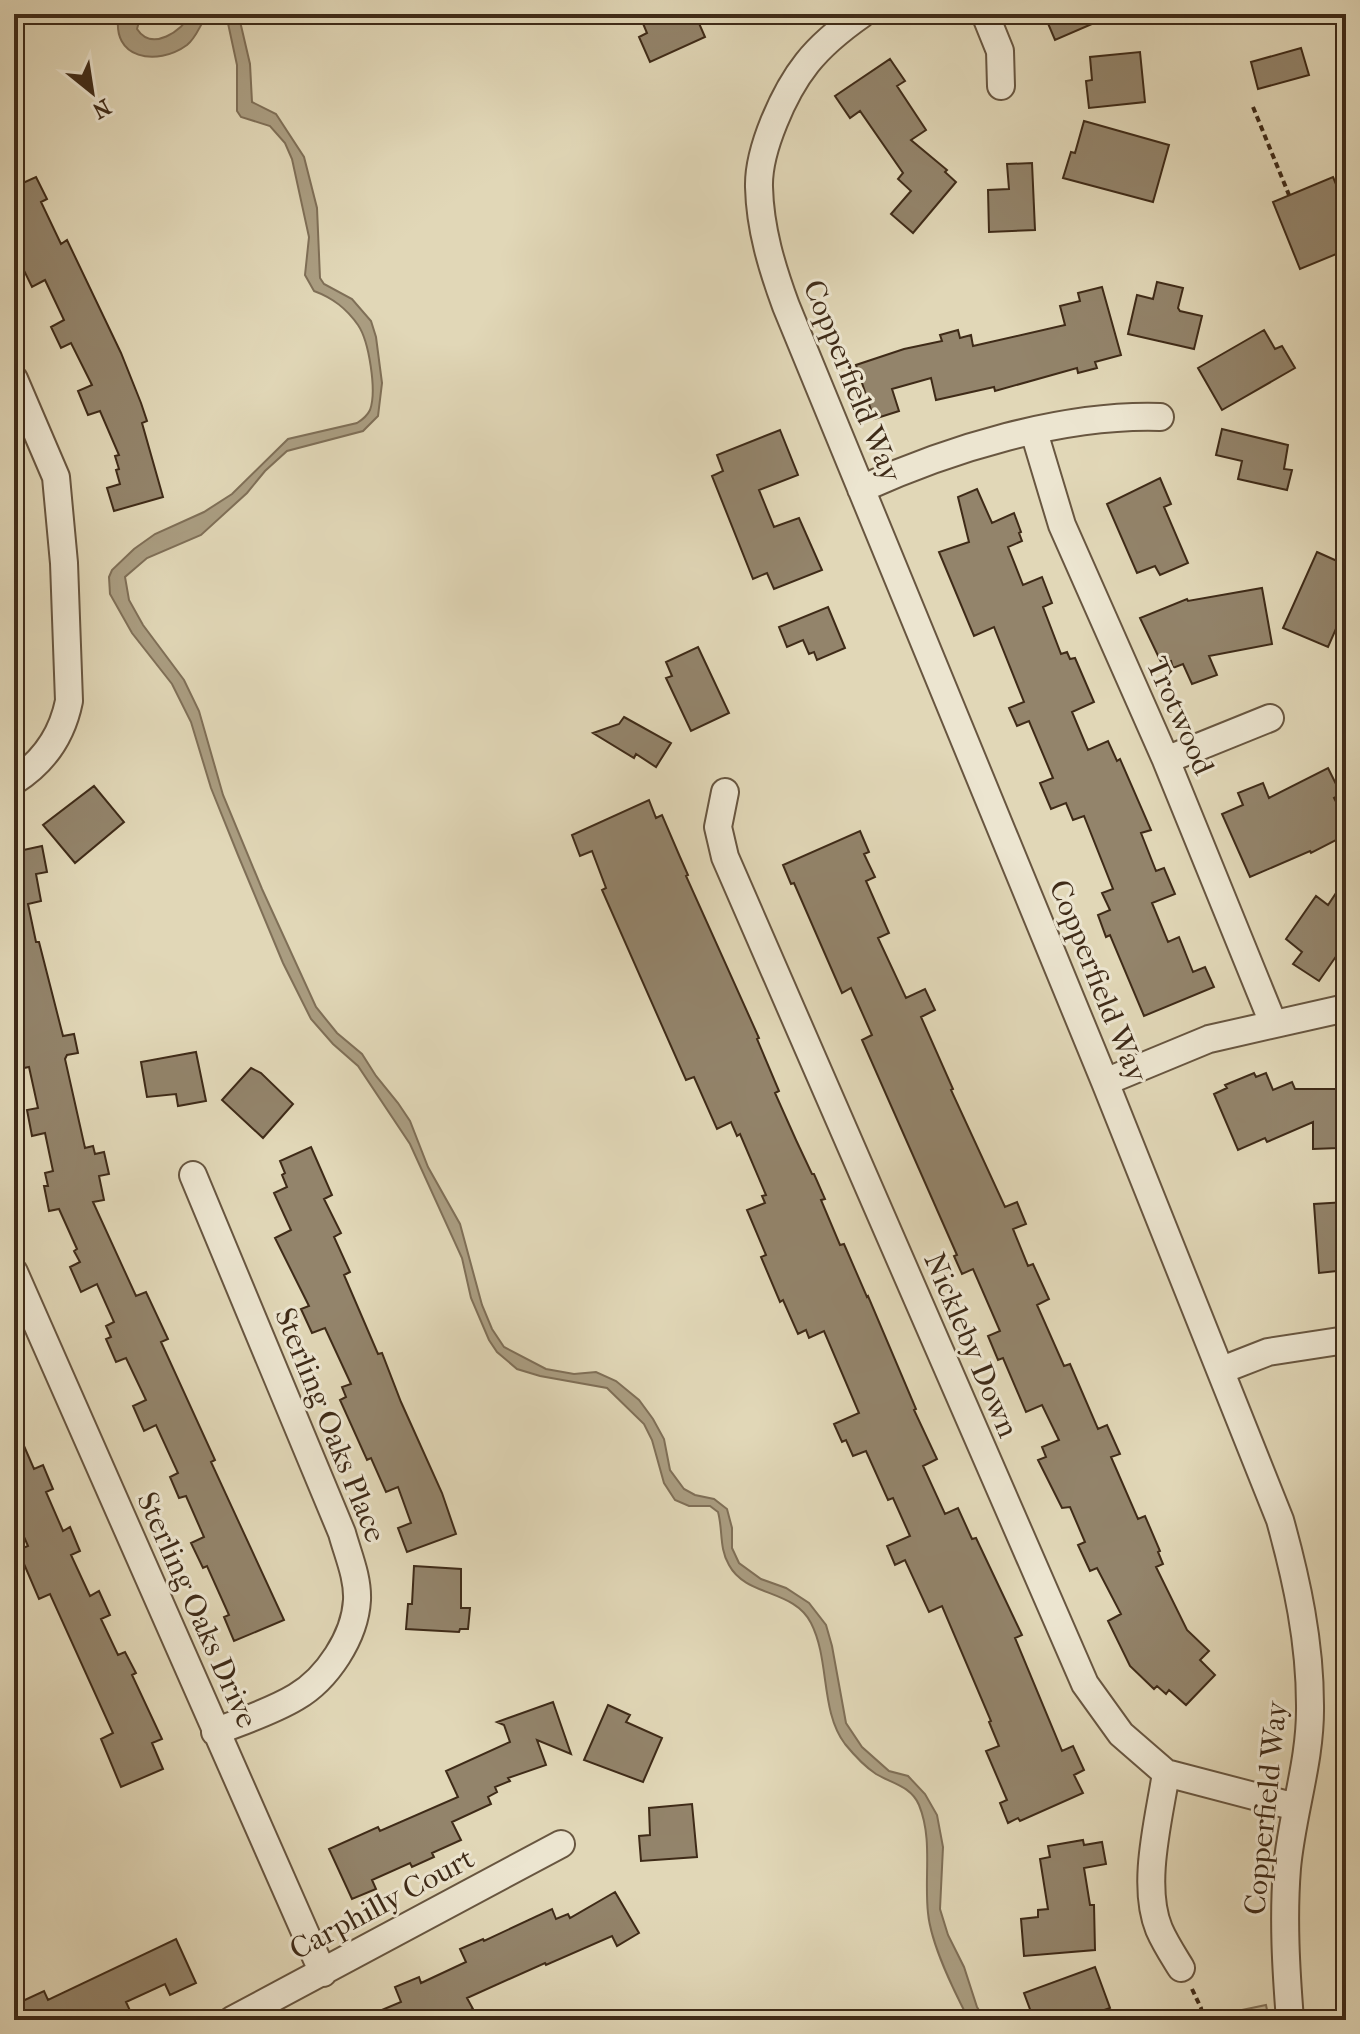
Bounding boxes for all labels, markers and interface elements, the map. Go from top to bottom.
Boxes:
north arrow [52,52,132,132]
text: N [88,93,115,124]
street label: Copperfield Way [796,275,909,488]
street label: Trotwood [1139,652,1222,781]
street label: Copperfield Way [1042,875,1155,1088]
street label: Nickleby Down [916,1247,1026,1443]
street label: Sterling Oaks Place [267,1303,393,1547]
street label: Sterling Oaks Drive [129,1487,265,1733]
street label: Copperfield Way [1237,1698,1295,1917]
street label: Carphilly Court [284,1841,480,1967]

